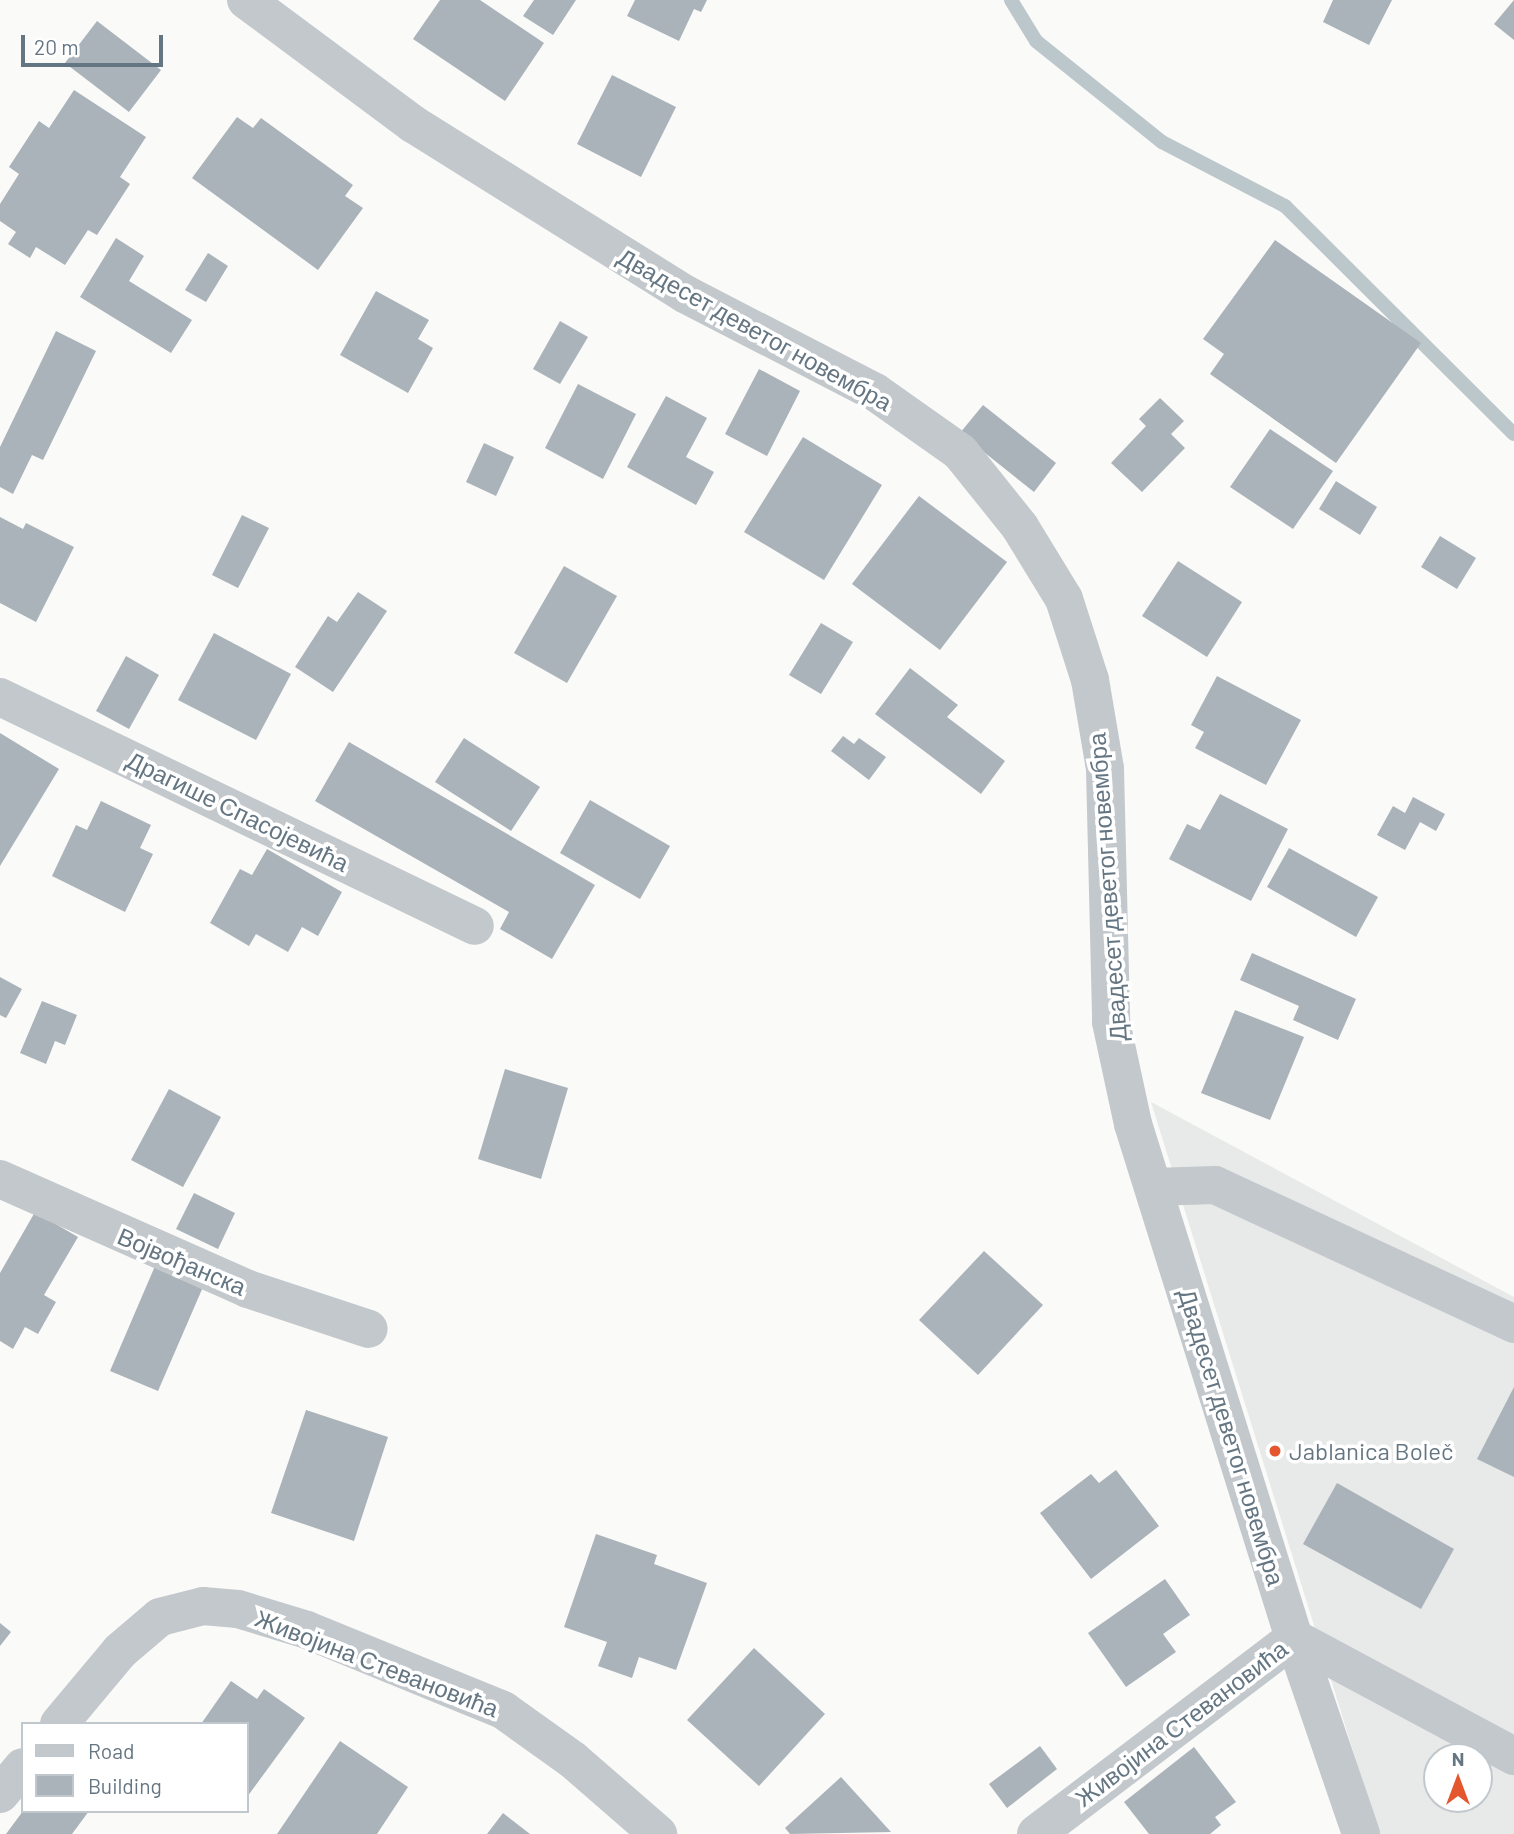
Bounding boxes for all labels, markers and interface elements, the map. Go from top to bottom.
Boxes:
scale bar [24,21,166,65]
text: 20 m [34,34,79,59]
street label: Двадесет деветог новембра [613,242,897,416]
street label: Двадесет деветог новембра [1082,732,1132,1042]
street label: Драгише Спасојевића [122,745,354,877]
street label: Војвођанска [113,1221,251,1301]
street label: Двадесет деветог новембра [1173,1285,1291,1589]
place label: Jablanica Boleč [1289,1437,1454,1465]
marker: Jablanica Boleč [1267,1443,1283,1459]
street label: Живојина Стевановића [251,1603,503,1723]
street label: Живојина Стевановића [1069,1634,1293,1812]
legend [21,1722,248,1813]
text: Road [88,1738,134,1763]
north arrow [1423,1743,1493,1813]
text: N [1452,1747,1464,1770]
text: Building [88,1773,162,1798]

